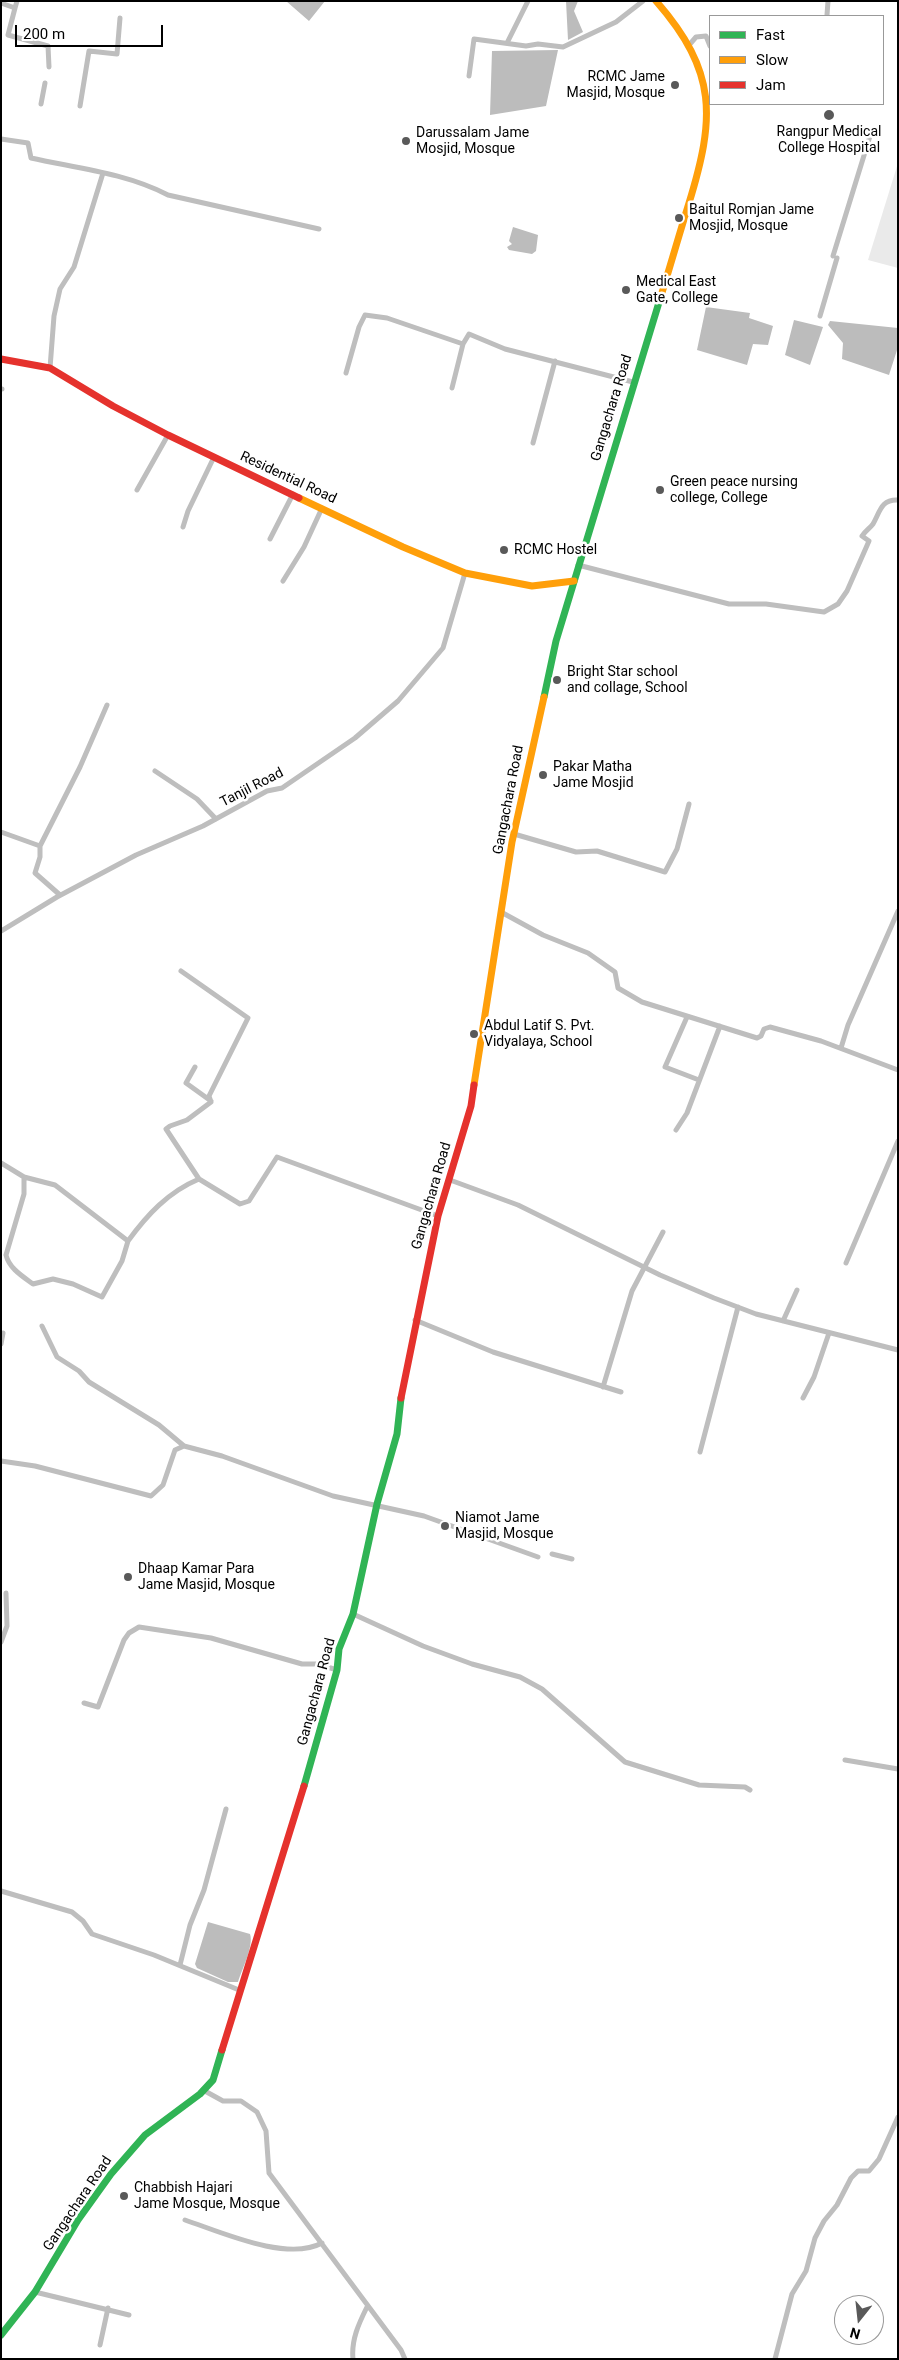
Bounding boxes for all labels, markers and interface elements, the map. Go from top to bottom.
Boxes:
scale bar [18,15,165,47]
legend [709,15,884,105]
text: 200 m [23,25,65,43]
text: Fast [756,26,785,44]
text: Slow [756,51,788,69]
place label: RCMC Jame Masjid, Mosque [567,69,665,102]
text: Jam [756,76,786,94]
marker: RCMC Jame Masjid, Mosque [669,79,681,91]
marker: Rangpur Medical College Hospital [822,108,836,122]
place label: Rangpur Medical College Hospital [777,124,881,156]
place label: Darussalam Jame Mosjid, Mosque [416,125,529,158]
marker: Darussalam Jame Mosjid, Mosque [400,135,412,147]
place label: Baitul Romjan Jame Mosjid, Mosque [689,202,814,234]
marker: Baitul Romjan Jame Mosjid, Mosque [673,212,685,224]
place label: Medical East Gate, College [636,274,718,306]
marker: Medical East Gate, College [620,284,632,296]
street label: Gangachara Road [588,353,636,463]
street label: Residential Road [237,448,339,508]
place label: Green peace nursing college, College [670,474,798,507]
marker: Green peace nursing college, College [654,484,666,496]
place label: RCMC Hostel [514,542,597,558]
marker: RCMC Hostel [498,544,510,556]
place label: Bright Star school and collage, School [567,664,688,696]
marker: Bright Star school and collage, School [551,674,563,686]
street label: Gangachara Road [490,744,528,856]
place label: Pakar Matha Jame Mosjid [553,759,634,792]
street label: Tanjil Road [218,765,286,811]
marker: Pakar Matha Jame Mosjid [537,769,549,781]
place label: Abdul Latif S. Pvt. Vidyalaya, School [484,1018,594,1050]
marker: Abdul Latif S. Pvt. Vidyalaya, School [468,1028,480,1040]
street label: Gangachara Road [409,1140,455,1252]
place label: Niamot Jame Masjid, Mosque [455,1510,553,1542]
marker: Niamot Jame Masjid, Mosque [439,1520,451,1532]
place label: Dhaap Kamar Para Jame Masjid, Mosque [138,1561,275,1594]
marker: Dhaap Kamar Para Jame Masjid, Mosque [122,1571,134,1583]
street label: Gangachara Road [295,1636,339,1748]
street label: Gangachara Road [40,2153,116,2255]
place label: Chabbish Hajari Jame Mosque, Mosque [134,2180,280,2212]
marker: Chabbish Hajari Jame Mosque, Mosque [118,2190,130,2202]
north arrow [834,2295,884,2345]
text: N [848,2324,862,2343]

